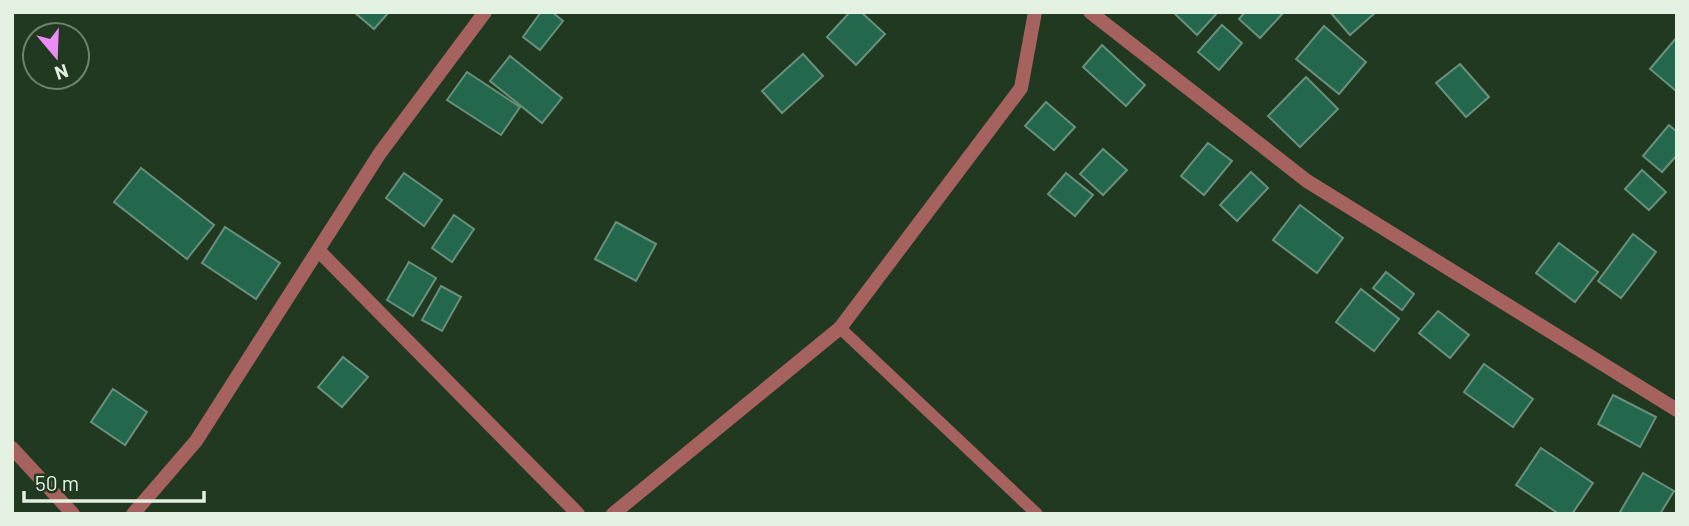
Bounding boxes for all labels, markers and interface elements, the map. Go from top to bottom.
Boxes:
north arrow [21,21,91,91]
text: N [52,60,71,85]
scale bar [24,460,205,504]
text: 50 m [35,470,79,495]

